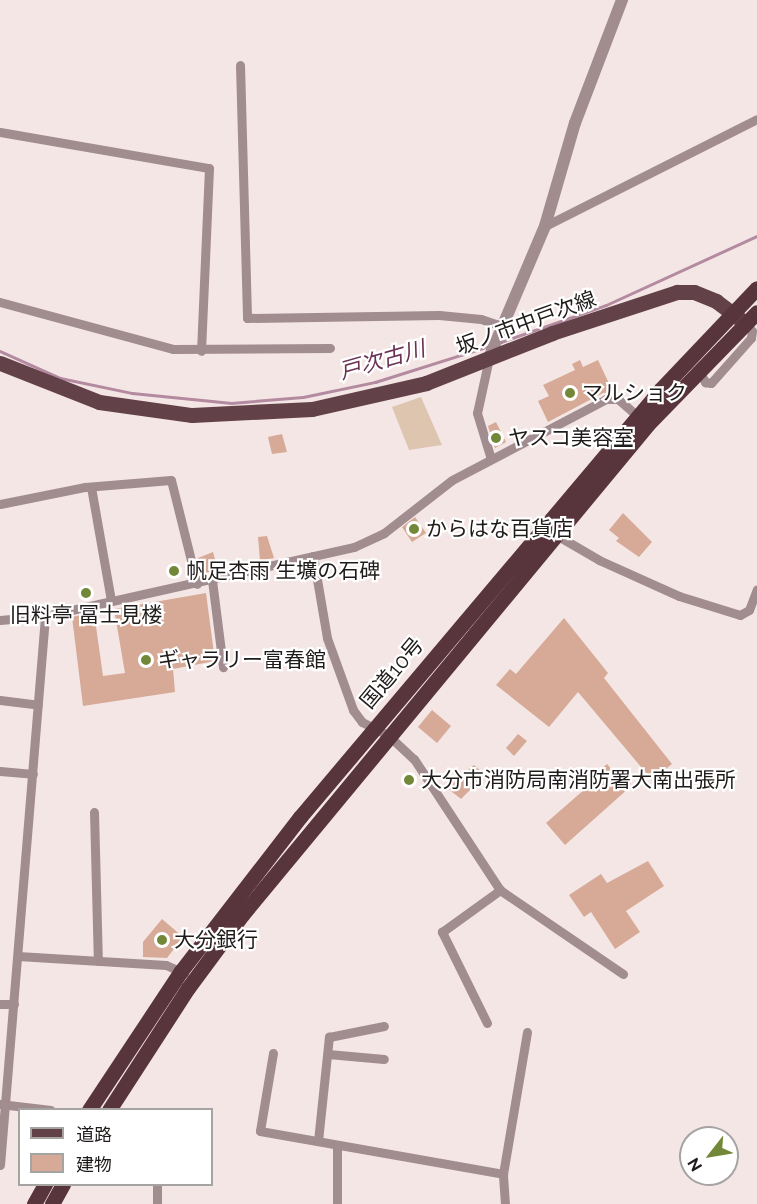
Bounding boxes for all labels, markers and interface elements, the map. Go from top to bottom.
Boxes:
street label: 坂ノ市中戸次線 [453,286,599,360]
water label: 戸次古川 [336,335,428,385]
place label: マルショク [582,380,687,406]
marker: マルショク [563,386,577,400]
place label: ヤスコ美容室 [508,425,634,451]
marker: ヤスコ美容室 [489,431,503,445]
place label: からはな百貨店 [426,516,573,542]
marker: からはな百貨店 [407,522,421,536]
place label: 帆足杏雨 生壙の石碑 [186,558,380,584]
marker: 帆足杏雨 生壙の石碑 [167,564,181,578]
marker: 旧料亭 冨士見楼 [79,586,93,600]
place label: 旧料亭 冨士見楼 [10,602,162,628]
street label: 国道10号 [355,632,429,714]
place label: ギャラリー富春館 [158,647,326,673]
marker: ギャラリー富春館 [139,653,153,667]
place label: 大分市消防局南消防署大南出張所 [421,767,736,793]
marker: 大分市消防局南消防署大南出張所 [402,773,416,787]
place label: 大分銀行 [174,927,258,953]
marker: 大分銀行 [155,933,169,947]
legend [18,1108,213,1186]
text: 道路 [76,1124,112,1145]
north arrow [679,1126,739,1186]
text: 建物 [76,1154,112,1175]
text: N [684,1154,706,1175]

